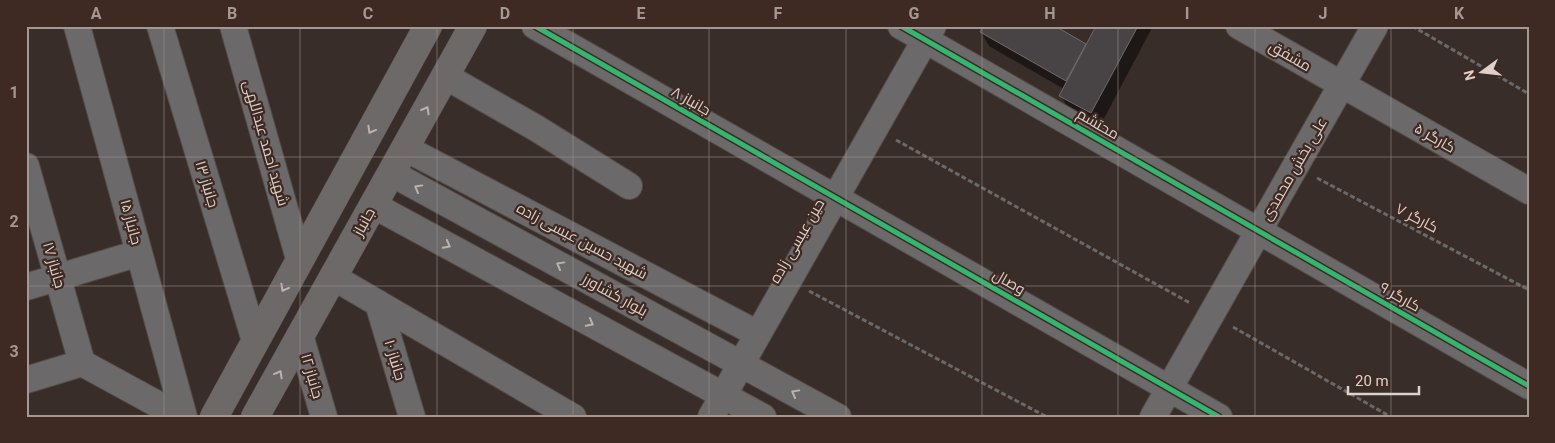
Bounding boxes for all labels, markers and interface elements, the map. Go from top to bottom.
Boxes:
text: A [91,4,102,23]
text: B [227,4,237,23]
text: C [363,4,373,23]
text: D [500,4,510,23]
text: E [637,4,646,23]
text: F [774,4,783,23]
text: G [909,4,920,23]
text: H [1044,4,1056,23]
text: I [1185,4,1189,23]
text: J [1319,4,1327,23]
text: K [1454,4,1465,23]
street label: مشفق [1265,37,1314,76]
north arrow [1458,48,1508,98]
text: N [1460,69,1478,82]
street label: شهید احمد عبداللهی [238,78,293,208]
text: 1 [9,83,19,102]
street label: جانباز ۸ [668,83,714,119]
street label: محتشم [1073,105,1122,144]
one-way arrow [420,107,430,116]
street label: علی بخش محمدی [1257,114,1332,224]
street label: کارگر ۵ [1411,119,1459,157]
one-way arrow [367,125,377,134]
street label: جانباز ۱۳ [191,158,223,210]
one-way arrow [414,184,423,194]
street label: حین عیسی زاده [766,196,829,287]
street label: جانباز ۱۵ [116,197,146,247]
street label: شهید حسین عیسی زاده [513,199,650,284]
street label: کارگر ۷ [1393,199,1441,237]
street label: جانباز [348,205,379,240]
text: 2 [9,212,19,231]
one-way arrow [441,239,450,249]
street label: جانباز ۱۷ [39,240,69,290]
one-way arrow [557,262,566,272]
street label: وصال [989,265,1029,299]
street label: بلوار کشاورز [578,269,651,320]
street label: کارگر ۹ [1376,278,1424,316]
one-way arrow [280,282,290,291]
one-way arrow [584,316,593,326]
street label: جانباز ۱۰ [380,337,410,383]
text: 3 [9,342,19,361]
street label: جانباز ۱۲ [297,352,327,400]
scale bar [1348,363,1419,395]
one-way arrow [272,371,282,380]
text: 20 m [1355,372,1389,390]
one-way arrow [792,390,801,400]

